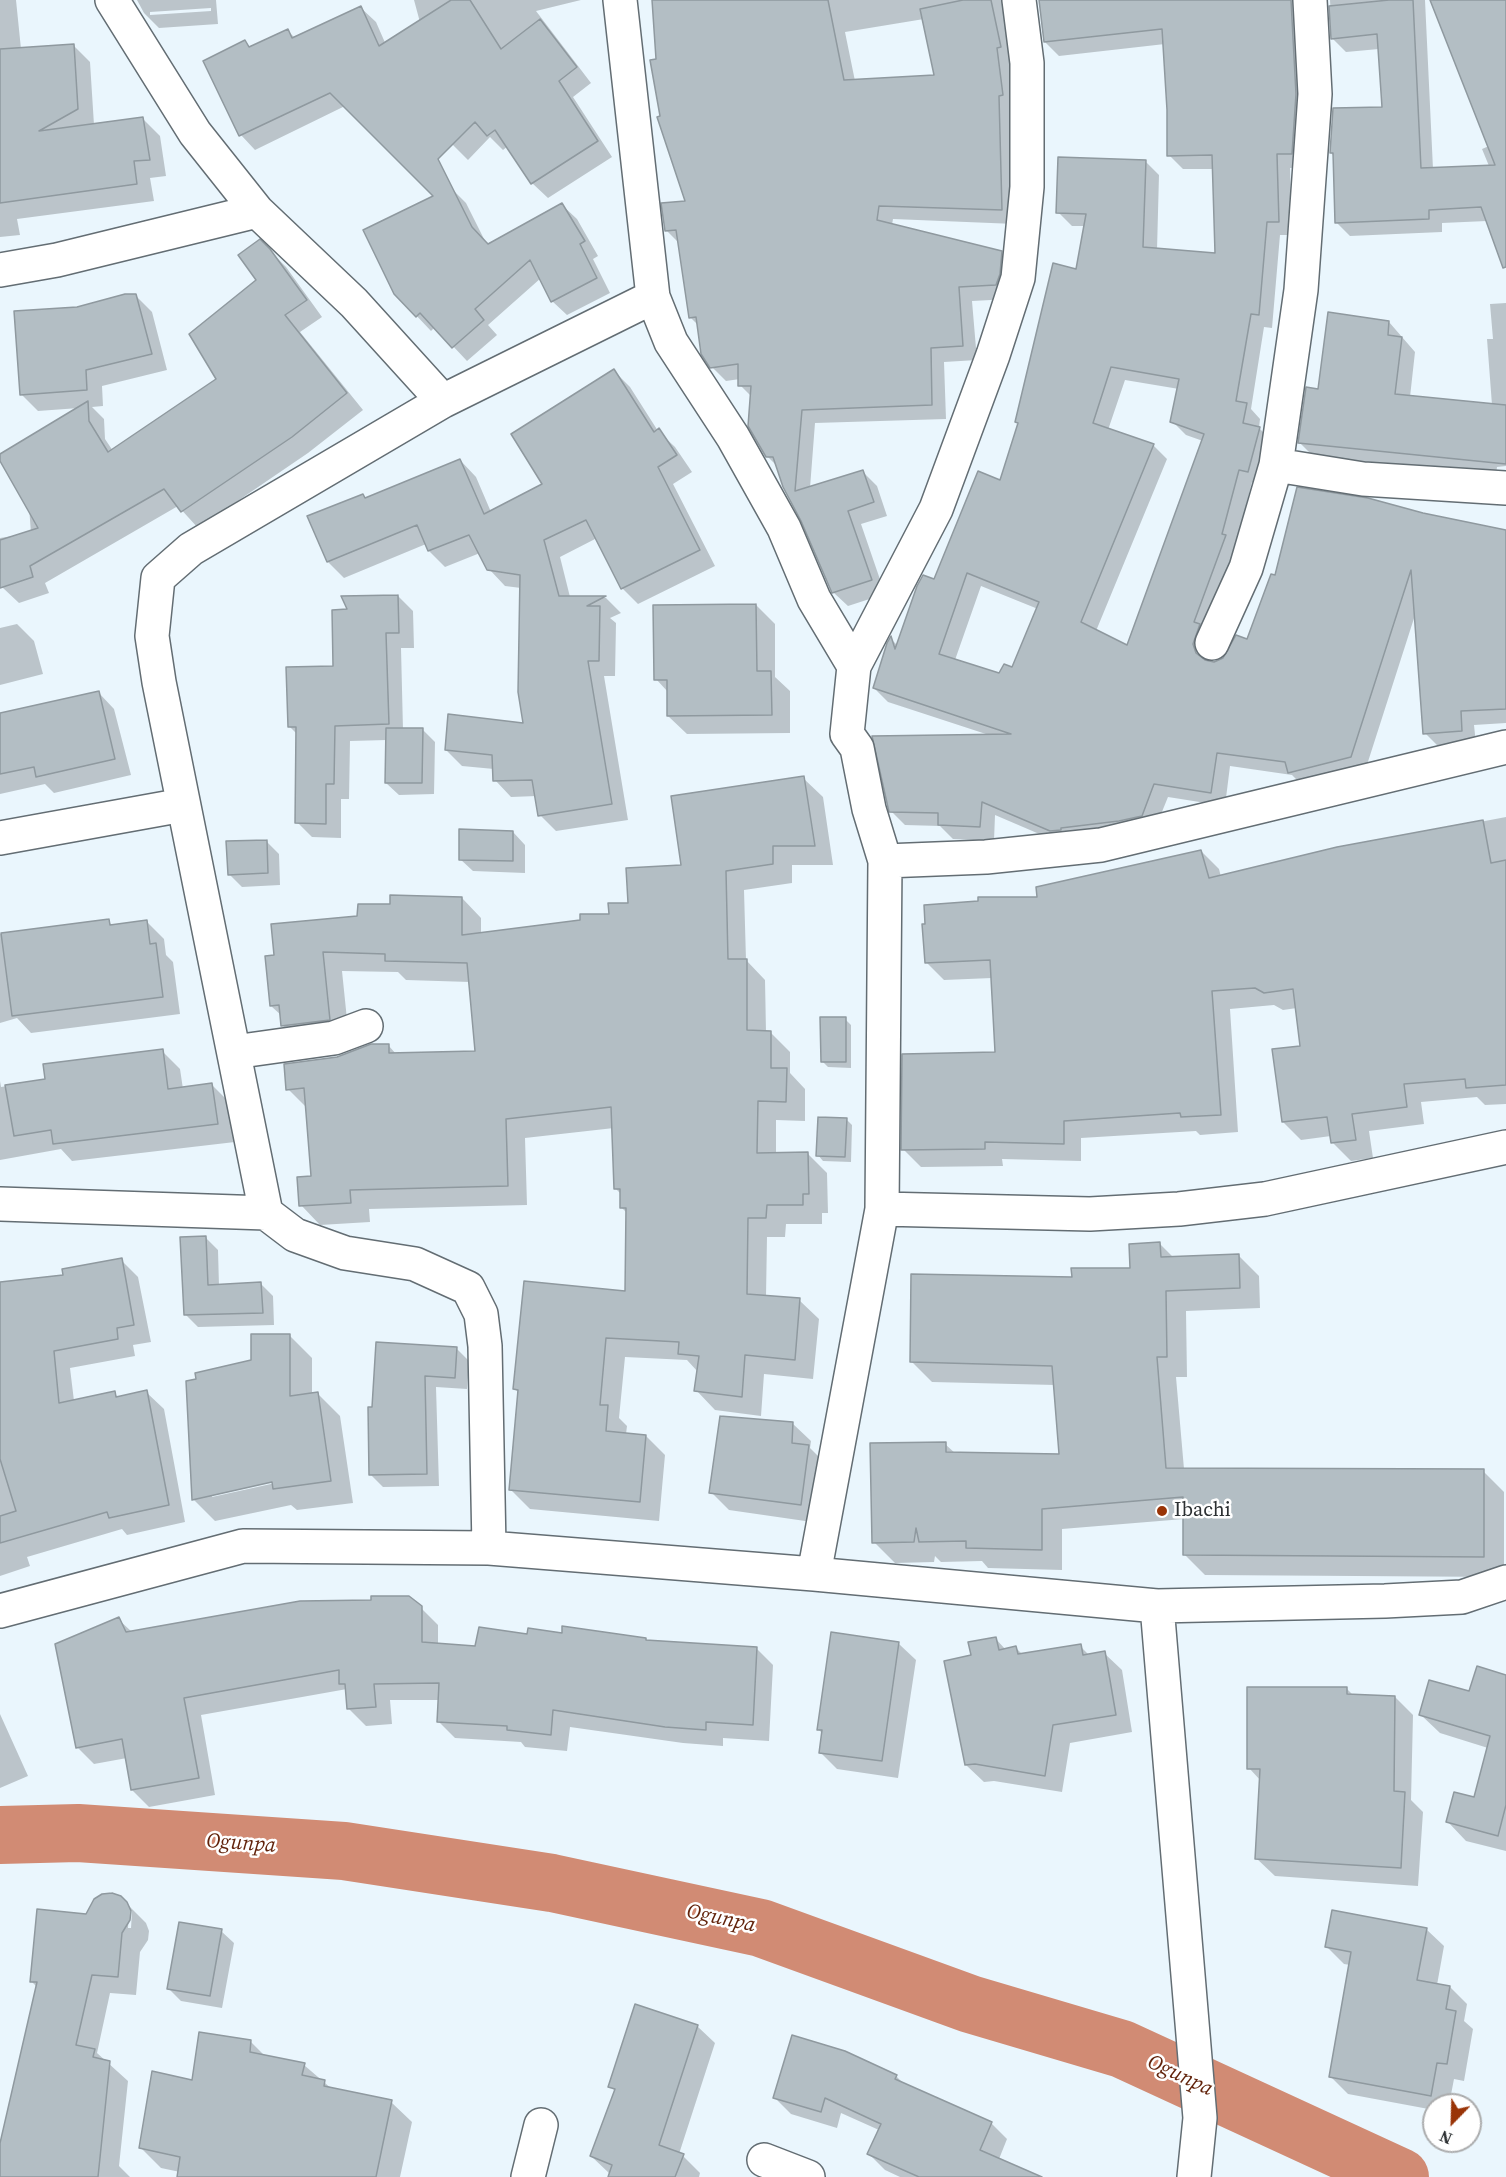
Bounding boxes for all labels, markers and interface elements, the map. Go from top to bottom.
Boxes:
place label: Ibachi [1174,1499,1231,1523]
marker: Ibachi [1155,1504,1169,1518]
water label: Ogunpa [205,1829,277,1859]
water label: Ogunpa [684,1899,758,1939]
water label: Ogunpa [1143,2050,1217,2102]
north arrow [1422,2093,1482,2153]
text: N [1436,2125,1455,2150]

